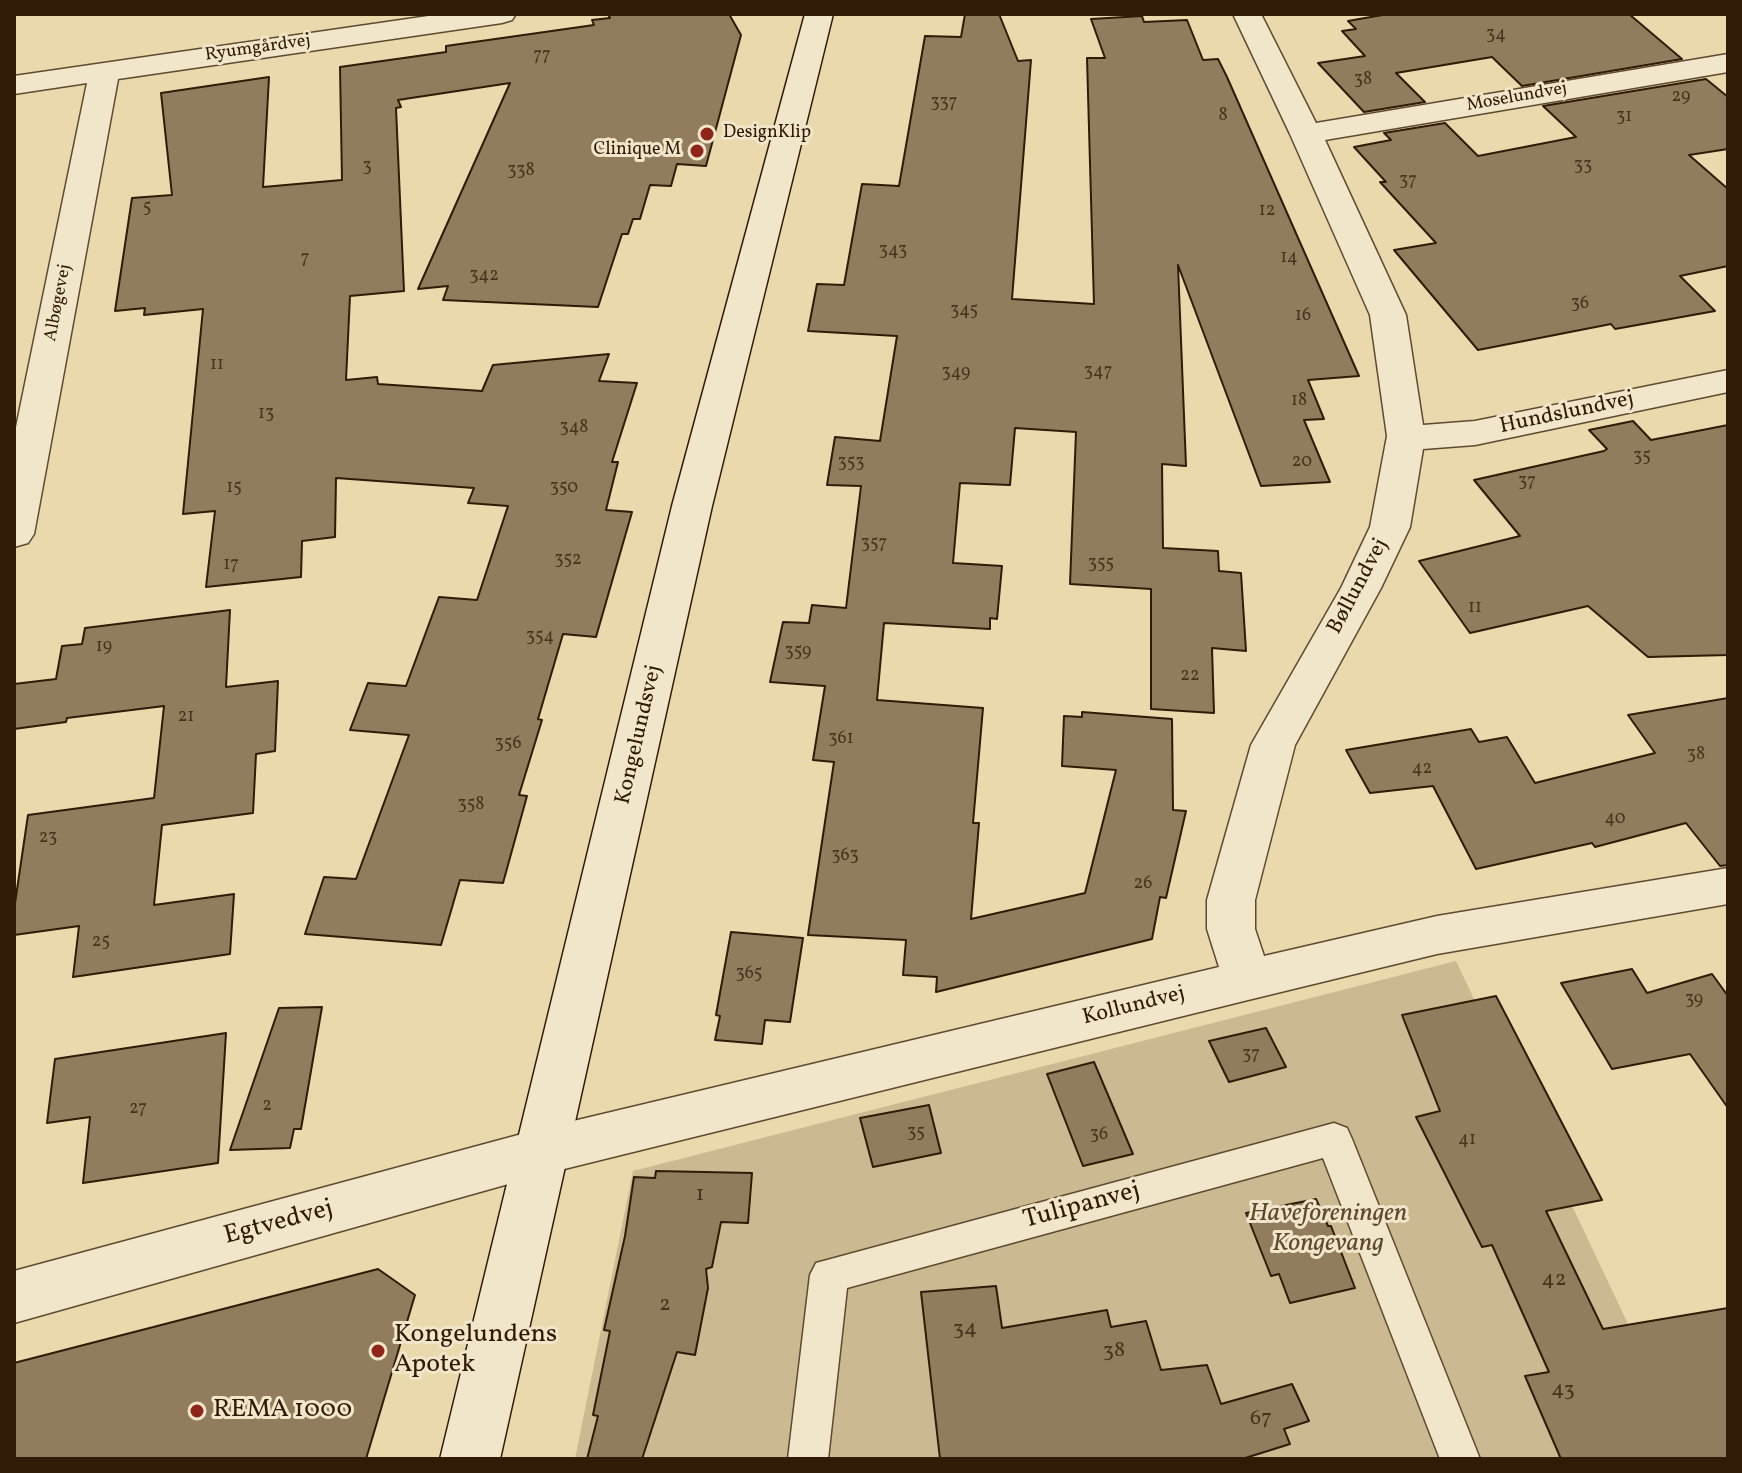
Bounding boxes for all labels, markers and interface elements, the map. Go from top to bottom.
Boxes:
house number: 34 [1486,25,1506,47]
street label: Ryumgårdvej [204,31,312,67]
house number: 77 [533,46,551,68]
house number: 38 [1354,70,1372,92]
street label: Moselundvej [1465,79,1569,117]
house number: 29 [1672,87,1690,109]
house number: 337 [930,93,958,115]
house number: 8 [1218,106,1228,128]
house number: 31 [1616,107,1632,129]
place label: DesignKlip [723,123,811,145]
marker: DesignKlip [698,125,716,143]
place label: Clinique M [593,140,681,162]
marker: Clinique M [688,142,706,160]
house number: 33 [1574,156,1592,178]
house number: 3 [362,157,372,179]
house number: 338 [507,161,535,183]
house number: 37 [1399,171,1417,193]
house number: 5 [143,198,151,220]
house number: 12 [1259,201,1275,223]
house number: 343 [879,241,907,263]
house number: 14 [1280,248,1298,270]
house number: 7 [301,249,309,271]
street label: Albøgevej [41,263,77,343]
house number: 342 [469,266,499,288]
house number: 36 [1571,294,1589,316]
house number: 345 [950,301,978,323]
house number: 16 [1295,306,1311,328]
house number: 11 [210,355,224,377]
house number: 347 [1084,362,1112,384]
house number: 349 [942,363,970,385]
street label: Hundslundvej [1497,387,1637,441]
house number: 18 [1291,391,1307,413]
house number: 13 [258,404,274,426]
house number: 348 [560,418,588,440]
house number: 35 [1633,447,1651,469]
house number: 20 [1292,452,1312,474]
house number: 353 [837,453,865,475]
house number: 37 [1518,472,1536,494]
house number: 15 [226,478,242,500]
house number: 350 [550,478,578,500]
house number: 357 [861,534,887,556]
street label: Bøllundvej [1323,535,1395,639]
house number: 352 [554,550,582,572]
house number: 355 [1088,554,1114,576]
house number: 17 [223,555,239,577]
house number: 11 [1468,598,1482,620]
house number: 354 [526,627,554,649]
house number: 19 [96,637,112,659]
house number: 359 [785,642,811,664]
street label: Kongelundsvej [611,663,669,807]
house number: 22 [1180,666,1200,688]
house number: 21 [178,707,194,729]
house number: 361 [828,729,854,751]
house number: 356 [495,734,521,756]
house number: 38 [1687,745,1705,767]
house number: 42 [1412,759,1432,781]
house number: 358 [457,795,485,817]
house number: 40 [1604,809,1626,831]
house number: 23 [39,828,57,850]
house number: 363 [831,846,859,868]
house number: 26 [1134,874,1152,896]
house number: 25 [92,932,110,954]
house number: 365 [736,964,762,986]
street label: Kollundvej [1080,982,1188,1032]
house number: 39 [1685,990,1703,1012]
house number: 37 [1242,1045,1260,1067]
house number: 2 [262,1096,272,1118]
house number: 27 [129,1099,147,1121]
house number: 35 [907,1123,925,1145]
house number: 36 [1090,1125,1108,1147]
house number: 41 [1458,1130,1476,1152]
street label: Tulipanvej [1020,1176,1144,1238]
house number: 1 [696,1183,704,1209]
street label: Egtvedvej [221,1194,337,1254]
park label: Haveforeningen Kongevang [1249,1199,1407,1260]
house number: 42 [1542,1268,1566,1294]
house number: 2 [659,1293,671,1319]
house number: 34 [953,1317,977,1343]
place label: Kongelundens Apotek [394,1320,557,1382]
house number: 38 [1103,1339,1125,1365]
marker: Kongelundens Apotek [369,1342,387,1360]
house number: 43 [1551,1378,1575,1404]
place label: REMA 1000 [213,1395,352,1427]
marker: REMA 1000 [188,1402,206,1420]
house number: 67 [1250,1407,1272,1433]

